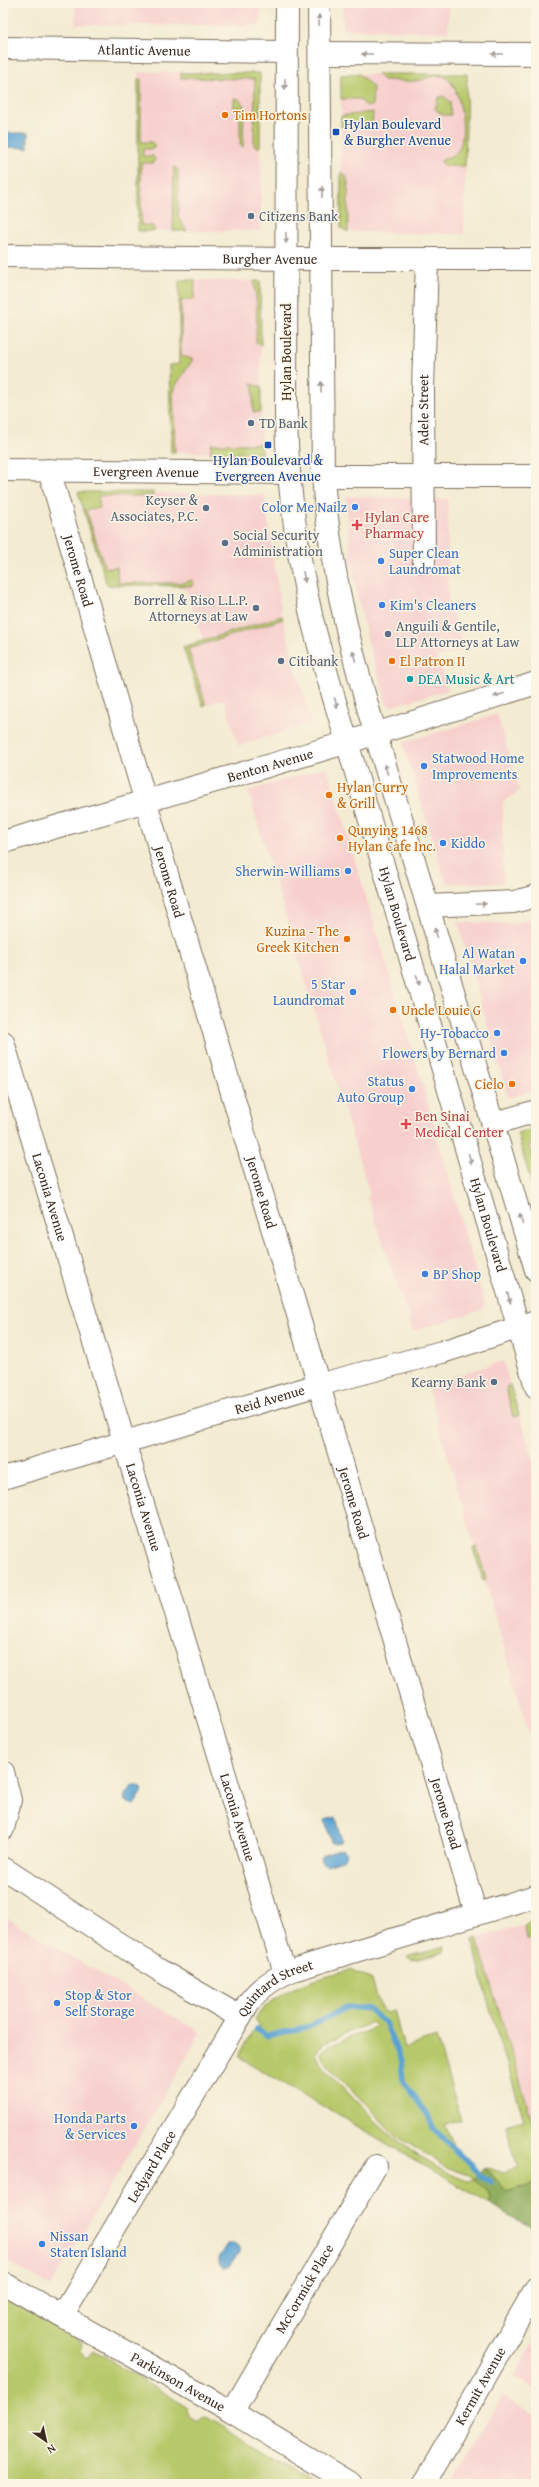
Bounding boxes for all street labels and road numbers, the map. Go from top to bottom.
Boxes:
street label: Atlantic Avenue [97,39,191,61]
street label: Burgher Avenue [223,248,318,269]
street label: Hylan Boulevard [276,303,296,401]
street label: Adele Street [413,374,433,446]
street label: Evergreen Avenue [93,461,199,482]
street label: Jerome Road [58,530,98,610]
street label: Benton Avenue [225,743,316,787]
street label: Jerome Road [149,841,190,921]
street label: Hylan Boulevard [374,864,421,964]
street label: Laconia Avenue [27,1150,73,1244]
street label: Jerome Road [241,1152,282,1231]
street label: Hylan Boulevard [465,1175,512,1275]
street label: Reid Avenue [232,1379,307,1419]
street label: Laconia Avenue [121,1460,167,1554]
street label: Jerome Road [333,1463,374,1542]
street label: Laconia Avenue [215,1771,261,1864]
street label: Jerome Road [425,1773,466,1852]
street label: Quintard Street [232,1954,316,2021]
street label: Ledyard Place [122,2126,181,2206]
street label: McCormick Place [270,2240,339,2337]
street label: Kermit Avenue [450,2343,511,2429]
street label: Parkinson Avenue [127,2347,229,2416]

